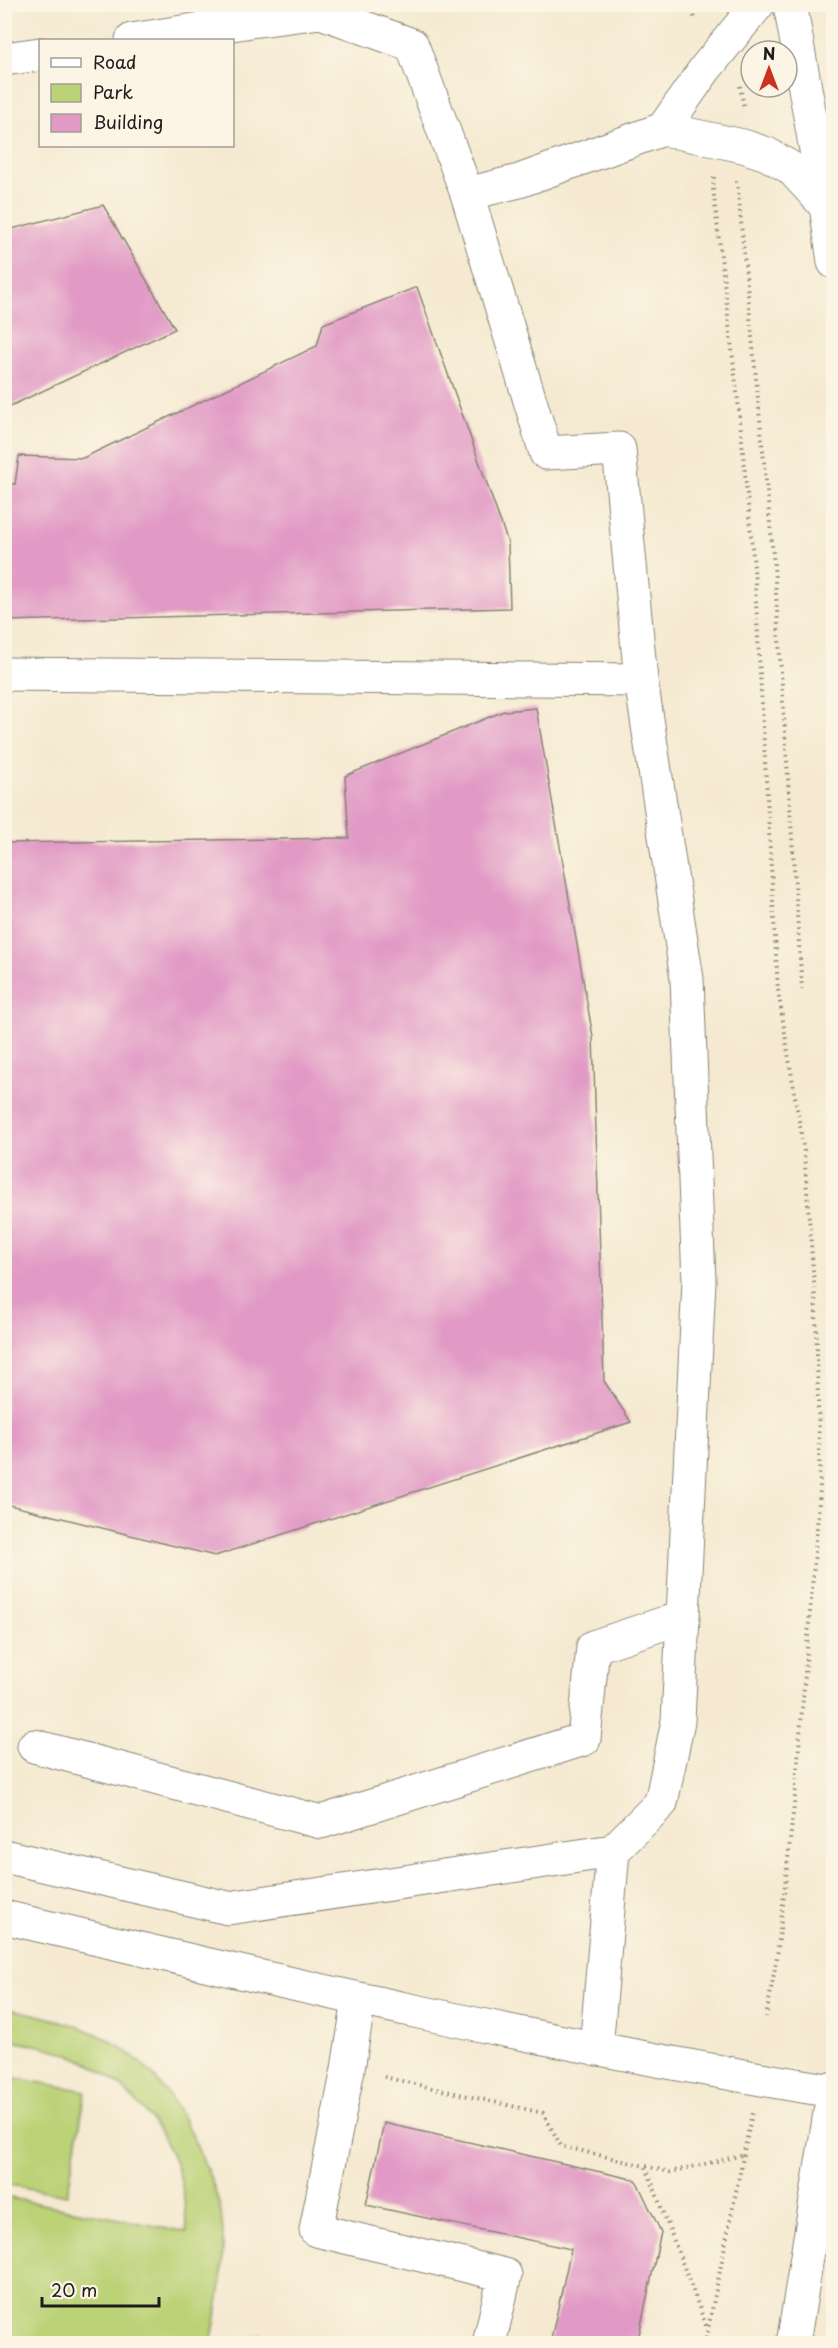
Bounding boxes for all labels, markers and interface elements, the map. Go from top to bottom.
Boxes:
legend [39,39,234,147]
north arrow [739,39,799,99]
text: N [763,41,775,65]
text: Road [93,48,137,75]
text: Park [93,78,133,105]
text: Building [93,108,163,135]
scale bar [42,2270,159,2308]
text: 20 m [51,2276,97,2303]

